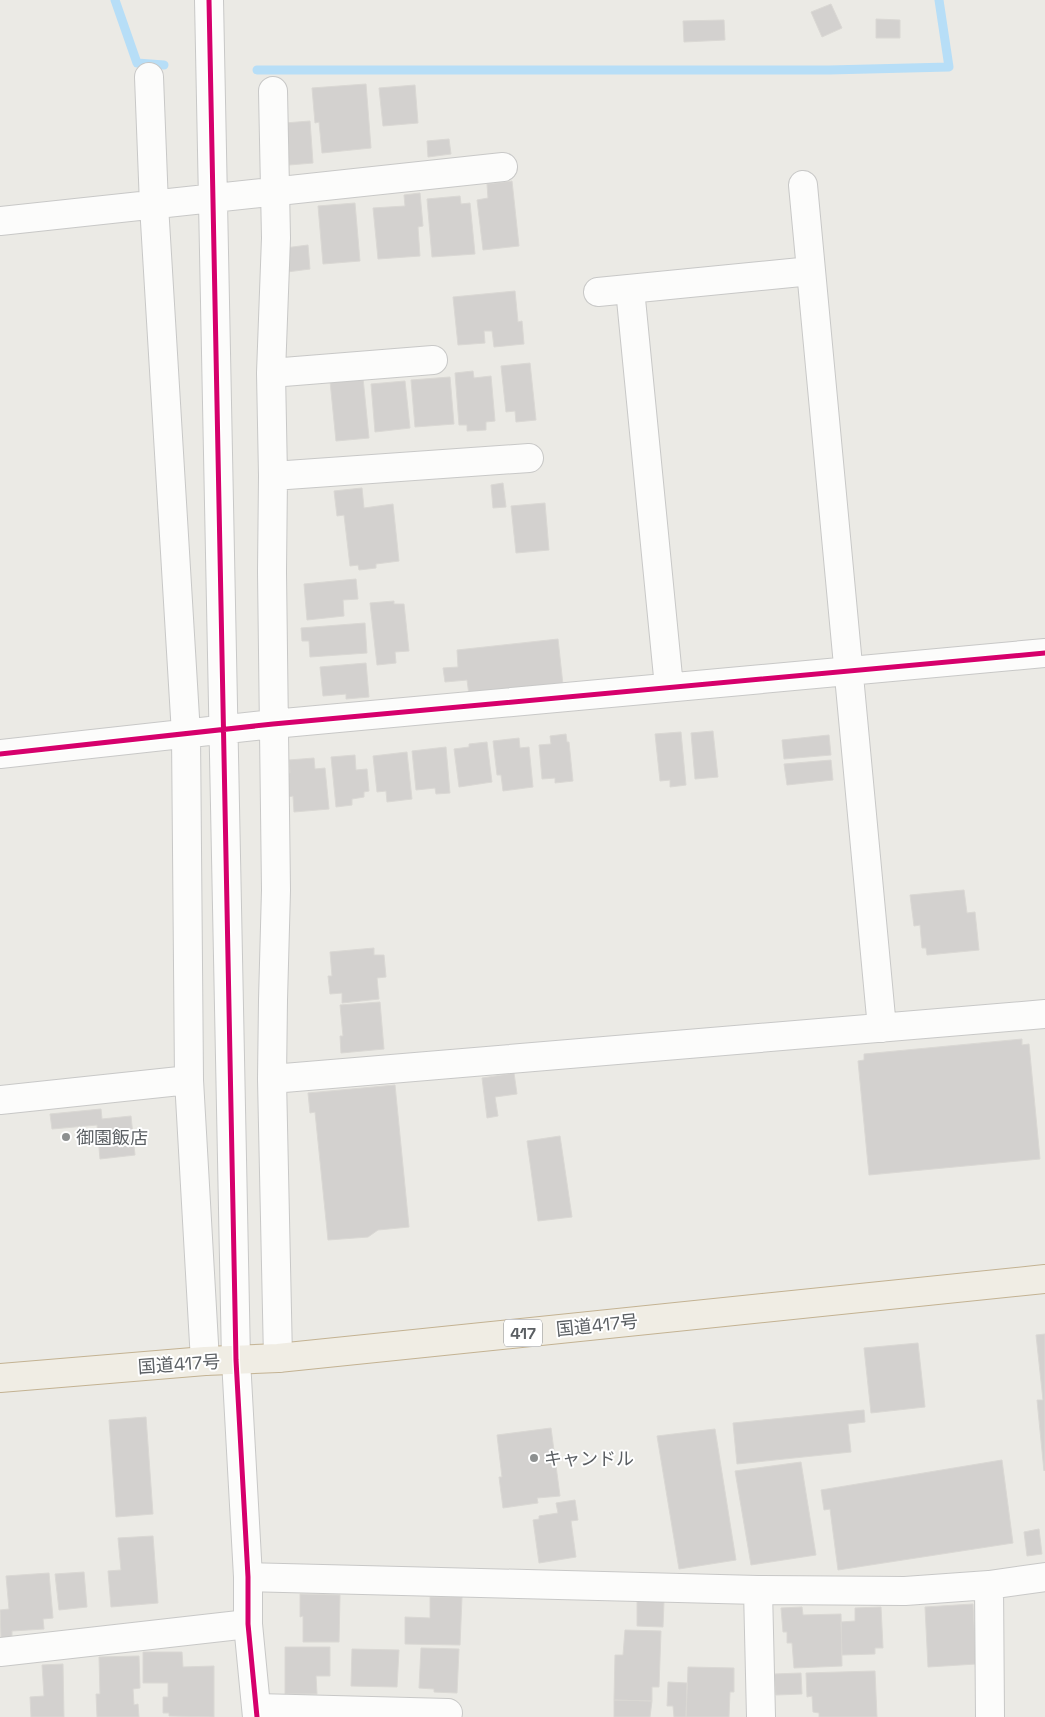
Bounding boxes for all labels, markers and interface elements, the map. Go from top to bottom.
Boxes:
place label: 御園飯店 [76,1126,148,1149]
marker: 御園飯店 [60,1131,72,1143]
street label: 国道417号 [555,1309,639,1341]
road number: 417 [504,1320,542,1346]
street label: 国道417号 [137,1350,221,1378]
place label: キャンドル [544,1447,634,1470]
marker: キャンドル [528,1452,540,1464]

